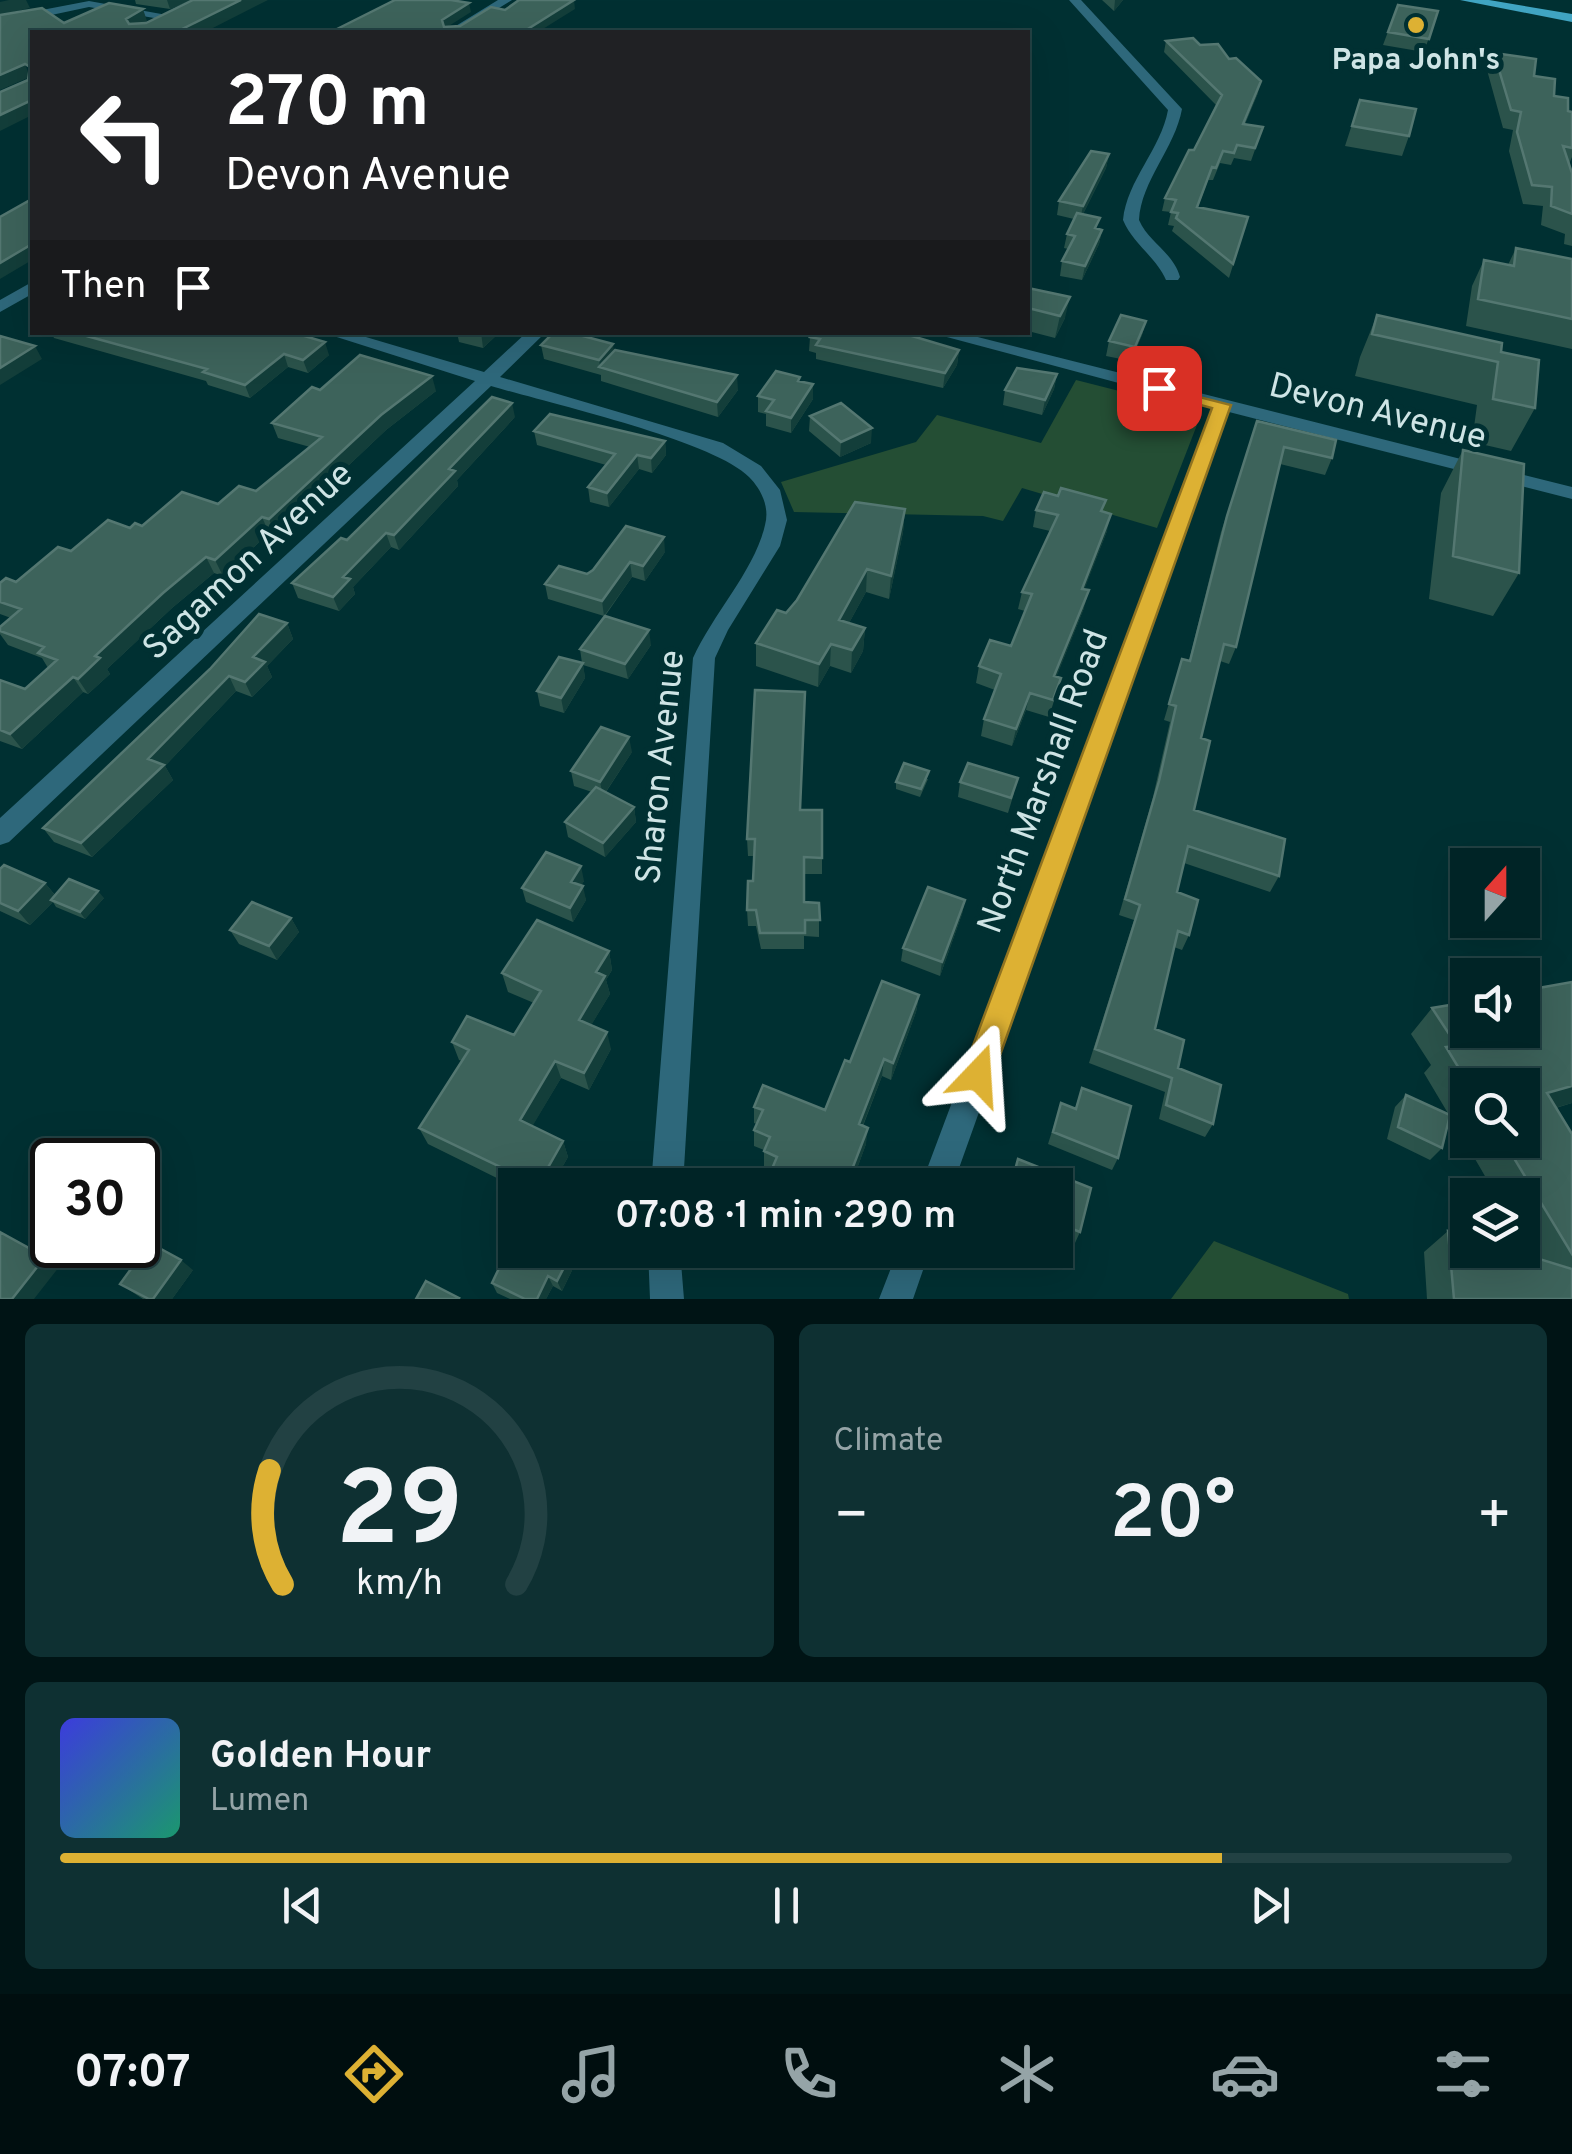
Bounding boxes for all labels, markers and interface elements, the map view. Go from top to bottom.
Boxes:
marker: Papa John's [1405,14,1427,36]
place label: Papa John's [1332,43,1500,80]
text: 270 m [225,62,430,151]
icon: left [60,70,190,200]
text: Devon Avenue [225,149,511,206]
icon: arrive [166,260,221,315]
text: Then [60,263,146,312]
pin [1117,346,1202,431]
icon: arrive [1132,361,1187,416]
street label: Devon Avenue [1264,365,1490,461]
street label: Sagamon Avenue [135,453,363,671]
street label: North Marshall Road [969,624,1120,940]
street label: Sharon Avenue [628,648,696,887]
north arrow [1450,848,1540,938]
map controls [1450,848,1540,1268]
button: sound [1450,958,1540,1048]
position arrow [926,1023,1030,1127]
button: search [1450,1068,1540,1158]
speed limit sign: 30 [30,1138,160,1268]
button: layers [1450,1178,1540,1268]
text: 07:08 · 1 min · 290 m [615,1193,956,1242]
text: Climate [834,1422,943,1462]
text: 29 [335,1450,463,1582]
text: 20° [1110,1470,1236,1565]
text: − [834,1483,869,1553]
text: + [1477,1483,1512,1553]
text: km/h [356,1562,443,1608]
text: Golden Hour [210,1733,431,1782]
text: Lumen [210,1782,309,1822]
icon: previous [275,1878,330,1933]
icon: pause [759,1878,814,1933]
icon: next [1243,1878,1298,1933]
icon: directions [339,2039,409,2109]
icon: music [556,2039,626,2109]
icon: phone [774,2039,844,2109]
icon: climate [992,2039,1062,2109]
icon: car [1210,2039,1280,2109]
icon: filters [1428,2039,1498,2109]
text: 07:07 [74,2046,191,2103]

